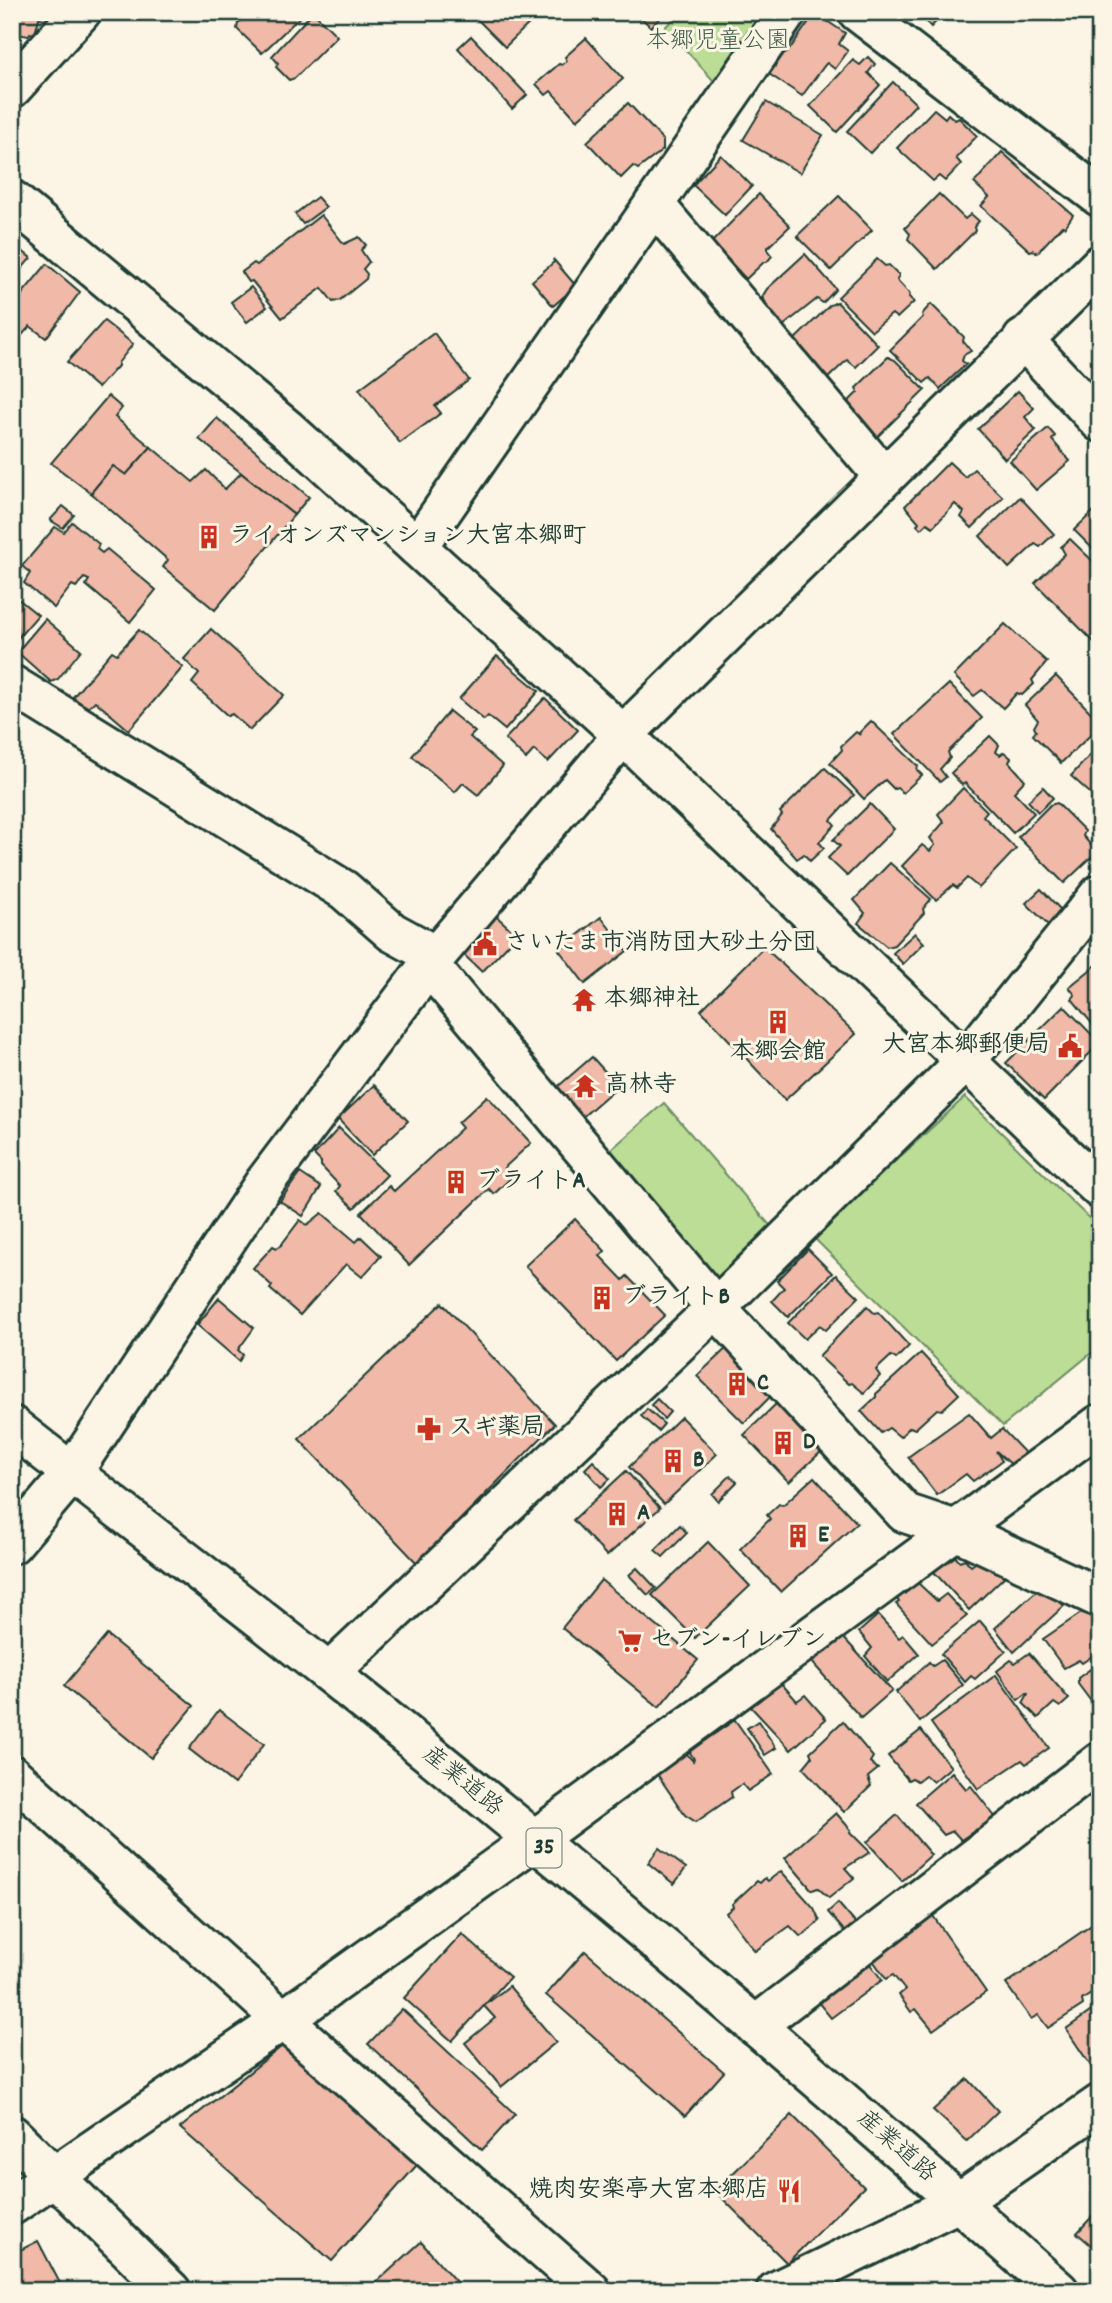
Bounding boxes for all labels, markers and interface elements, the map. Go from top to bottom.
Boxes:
park label: 本郷児童公園 [646,25,790,59]
place label: ライオンズマンション大宮本郷町 [229,520,586,554]
building icon: ライオンズマンション大宮本郷町 [195,523,223,551]
place label: さいたま市消防団大砂土分団 [505,927,817,961]
public building icon: さいたま市消防団大砂土分団 [471,930,499,958]
place label: 本郷神社 [604,983,700,1017]
temple icon: 本郷神社 [570,986,598,1014]
building icon: 本郷会館 [764,1008,792,1036]
place label: 大宮本郷郵便局 [882,1029,1050,1063]
public building icon: 大宮本郷郵便局 [1056,1032,1084,1060]
place label: 本郷会館 [730,1036,826,1070]
place label: 高林寺 [605,1069,677,1103]
temple icon: 高林寺 [571,1072,599,1100]
place label: ブライトA [476,1165,586,1199]
building icon: ブライトA [442,1168,470,1196]
place label: ブライトB [622,1281,730,1315]
building icon: ブライトB [588,1284,616,1312]
place label: C [757,1367,769,1401]
building icon: C [723,1370,751,1398]
place label: スギ薬局 [449,1412,545,1446]
pharmacy icon: スギ薬局 [415,1415,443,1443]
place label: D [803,1426,816,1460]
building icon: D [769,1429,797,1457]
place label: B [693,1444,704,1478]
building icon: B [659,1447,687,1475]
place label: A [637,1497,650,1531]
building icon: A [603,1500,631,1528]
place label: E [818,1519,830,1553]
building icon: E [784,1522,812,1550]
place label: セブン-イレブン [650,1624,826,1658]
supermarket icon: セブン-イレブン [616,1627,644,1655]
street label: 産業道路 [414,1739,510,1825]
road number: 35 [526,1828,562,1868]
street label: 産業道路 [849,2103,943,2191]
place label: 焼肉安楽亭大宮本郷店 [529,2174,769,2208]
restaurant icon: 焼肉安楽亭大宮本郷店 [775,2177,803,2205]

